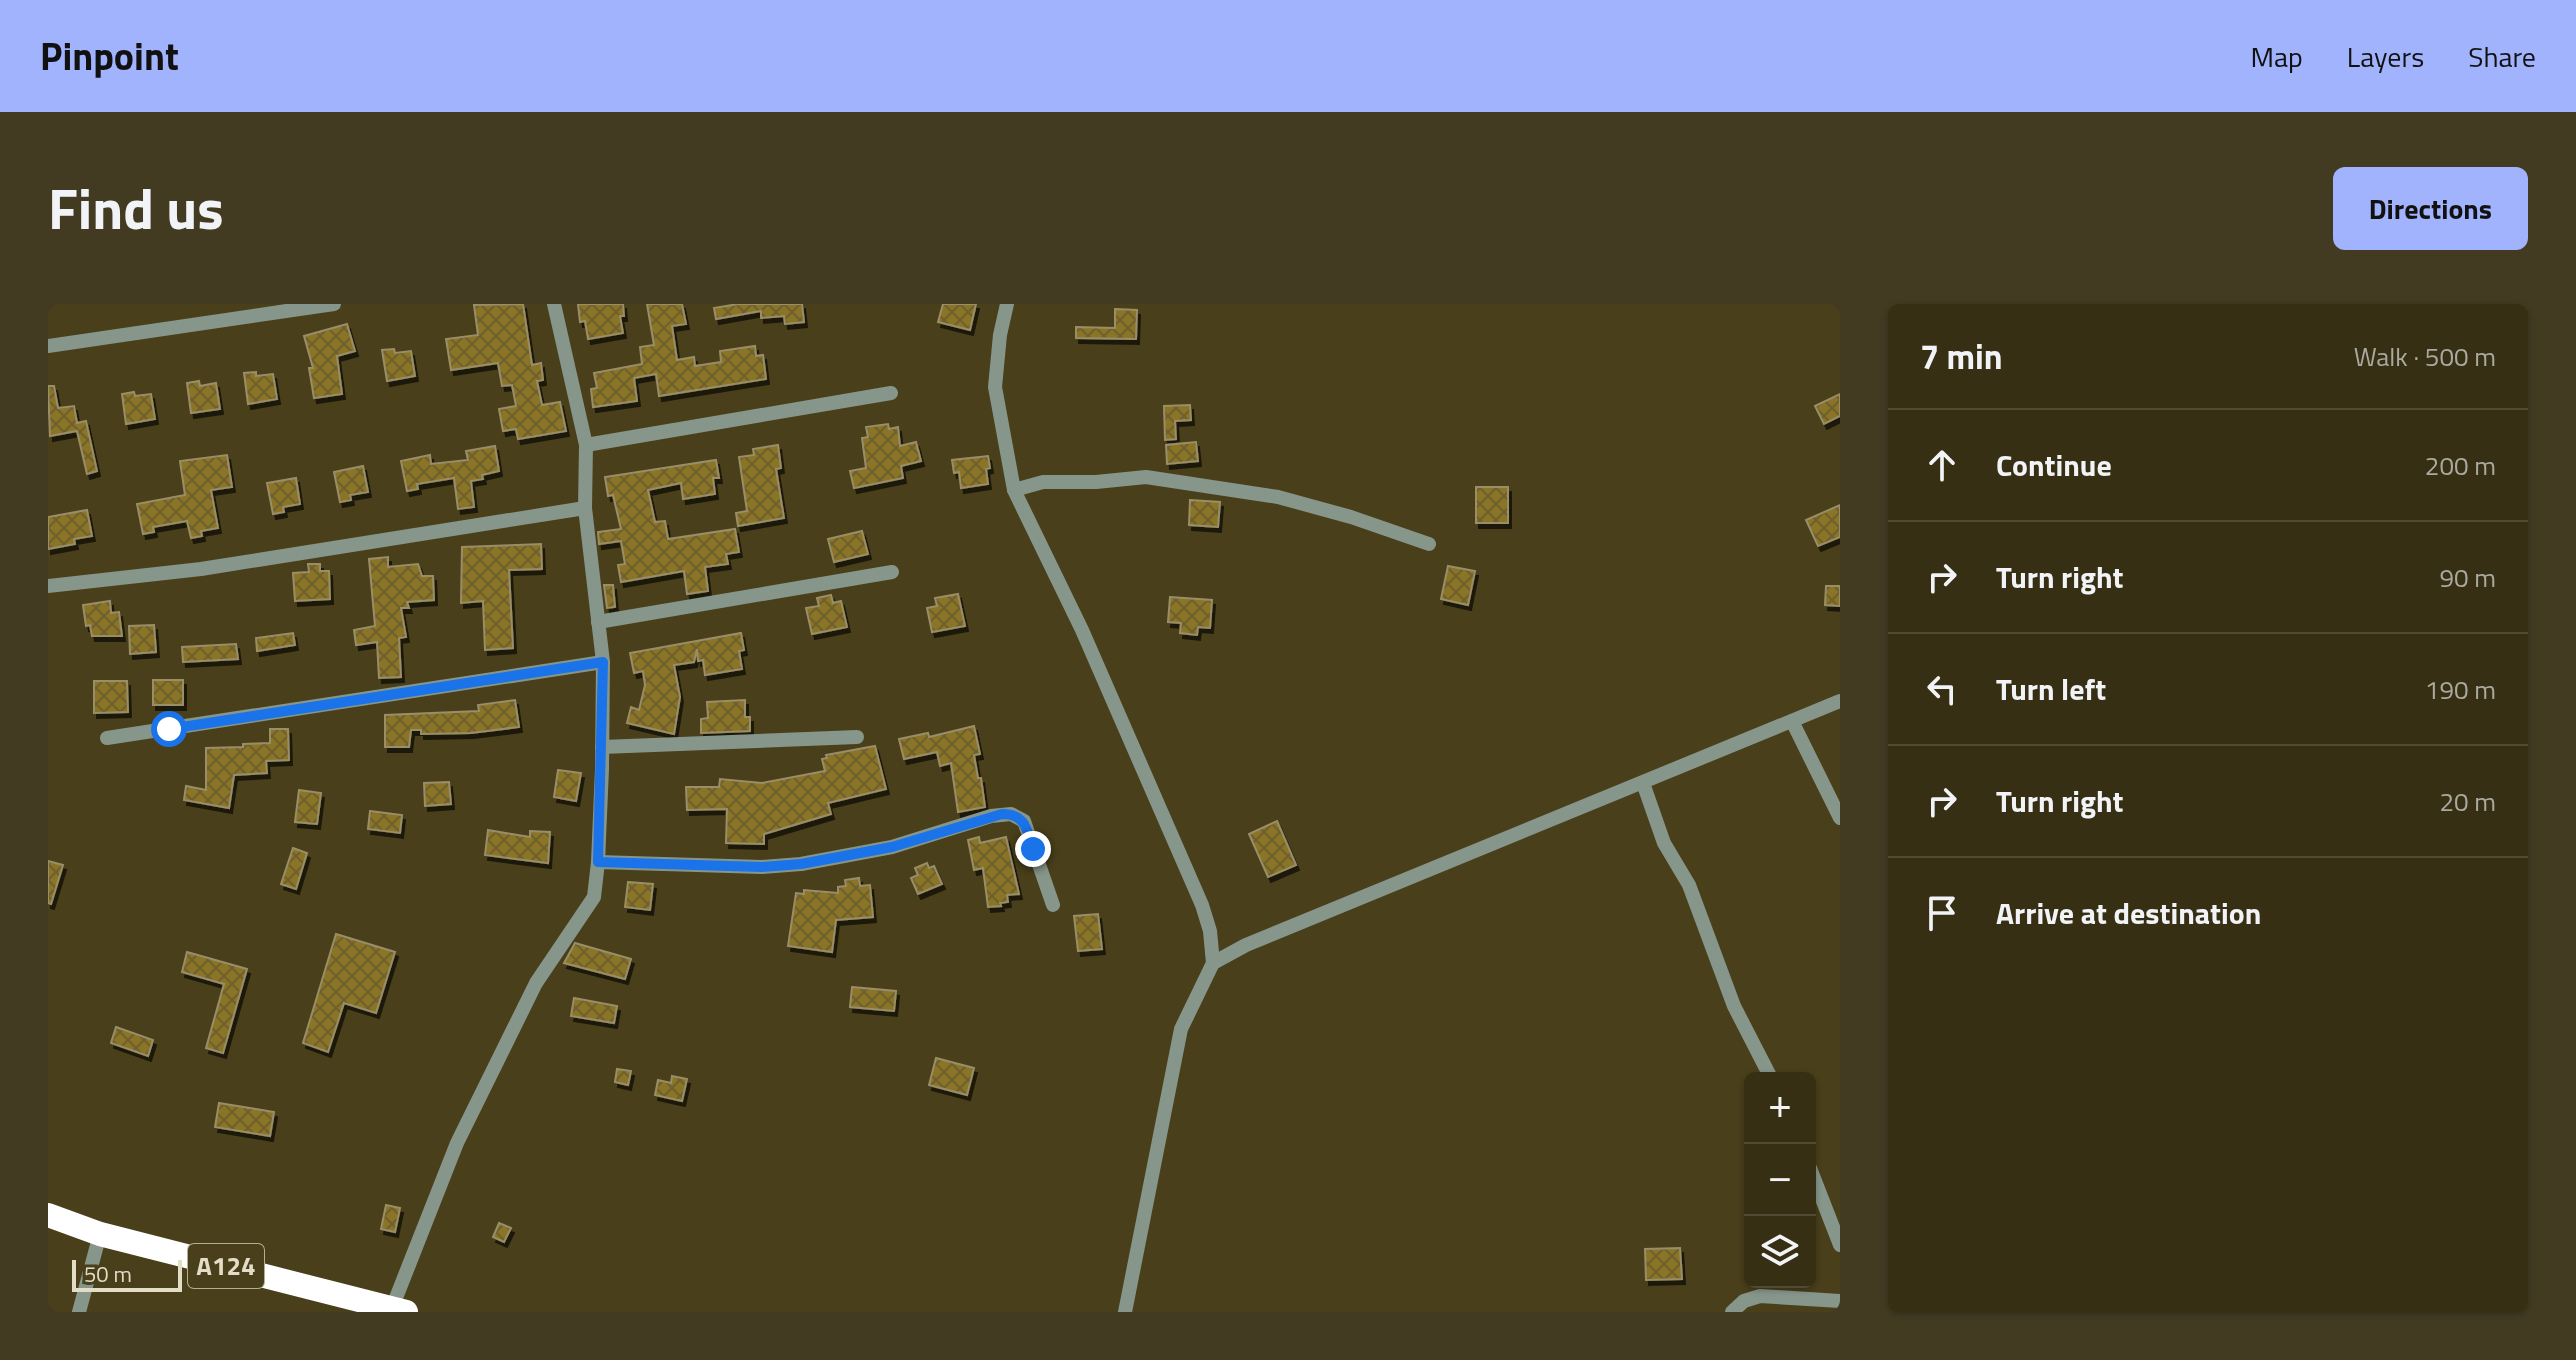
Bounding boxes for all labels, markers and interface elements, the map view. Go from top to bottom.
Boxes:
text: Pinpoint [40,27,179,85]
text: Map [2250,35,2303,78]
text: Layers [2347,35,2424,78]
text: Share [2468,35,2536,78]
text: Find us [48,166,224,251]
button: Directions [2333,167,2528,250]
text: 7 min [1920,330,2003,382]
text: Walk · 500 m [2354,337,2496,376]
text: Continue [1996,442,2112,488]
icon: ahead [1920,443,1964,487]
text: 200 m [2425,446,2496,485]
text: Turn right [1996,554,2124,600]
icon: right [1920,555,1964,599]
text: 90 m [2439,558,2496,597]
text: Turn left [1996,666,2106,712]
icon: left [1920,667,1964,711]
text: 190 m [2425,670,2496,709]
route start [151,711,187,747]
text: Turn right [1996,778,2124,824]
icon: right [1920,779,1964,823]
text: 20 m [2439,782,2496,821]
route end [1015,831,1051,867]
text: Arrive at destination [1996,890,2261,936]
icon: arrive [1920,891,1964,935]
map controls [1744,1072,1816,1288]
button: + [1744,1072,1816,1144]
button: − [1744,1144,1816,1216]
button: layers [1744,1216,1816,1288]
road number: A124 [188,1244,264,1288]
scale bar [72,1256,182,1292]
text: 50 m [84,1257,132,1291]

